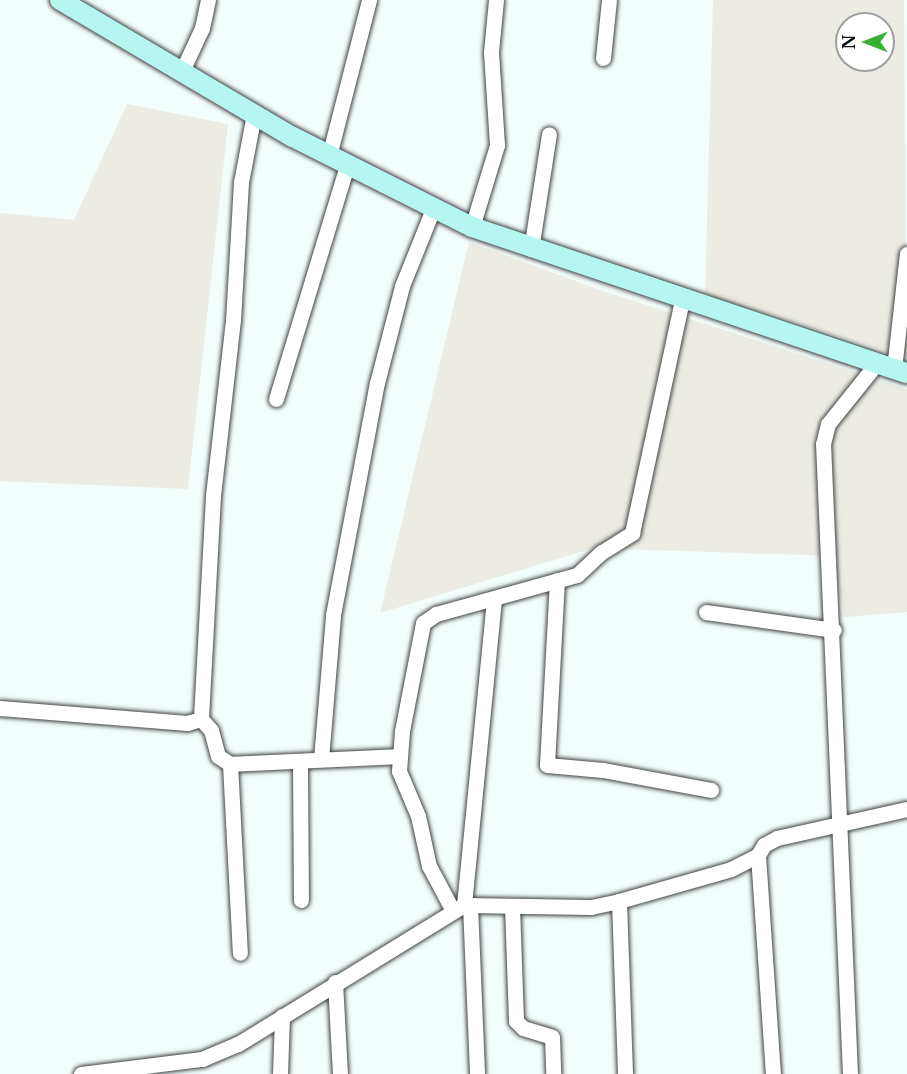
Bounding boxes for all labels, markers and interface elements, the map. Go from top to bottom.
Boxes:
north arrow [835,12,895,72]
text: N [839,34,859,50]

